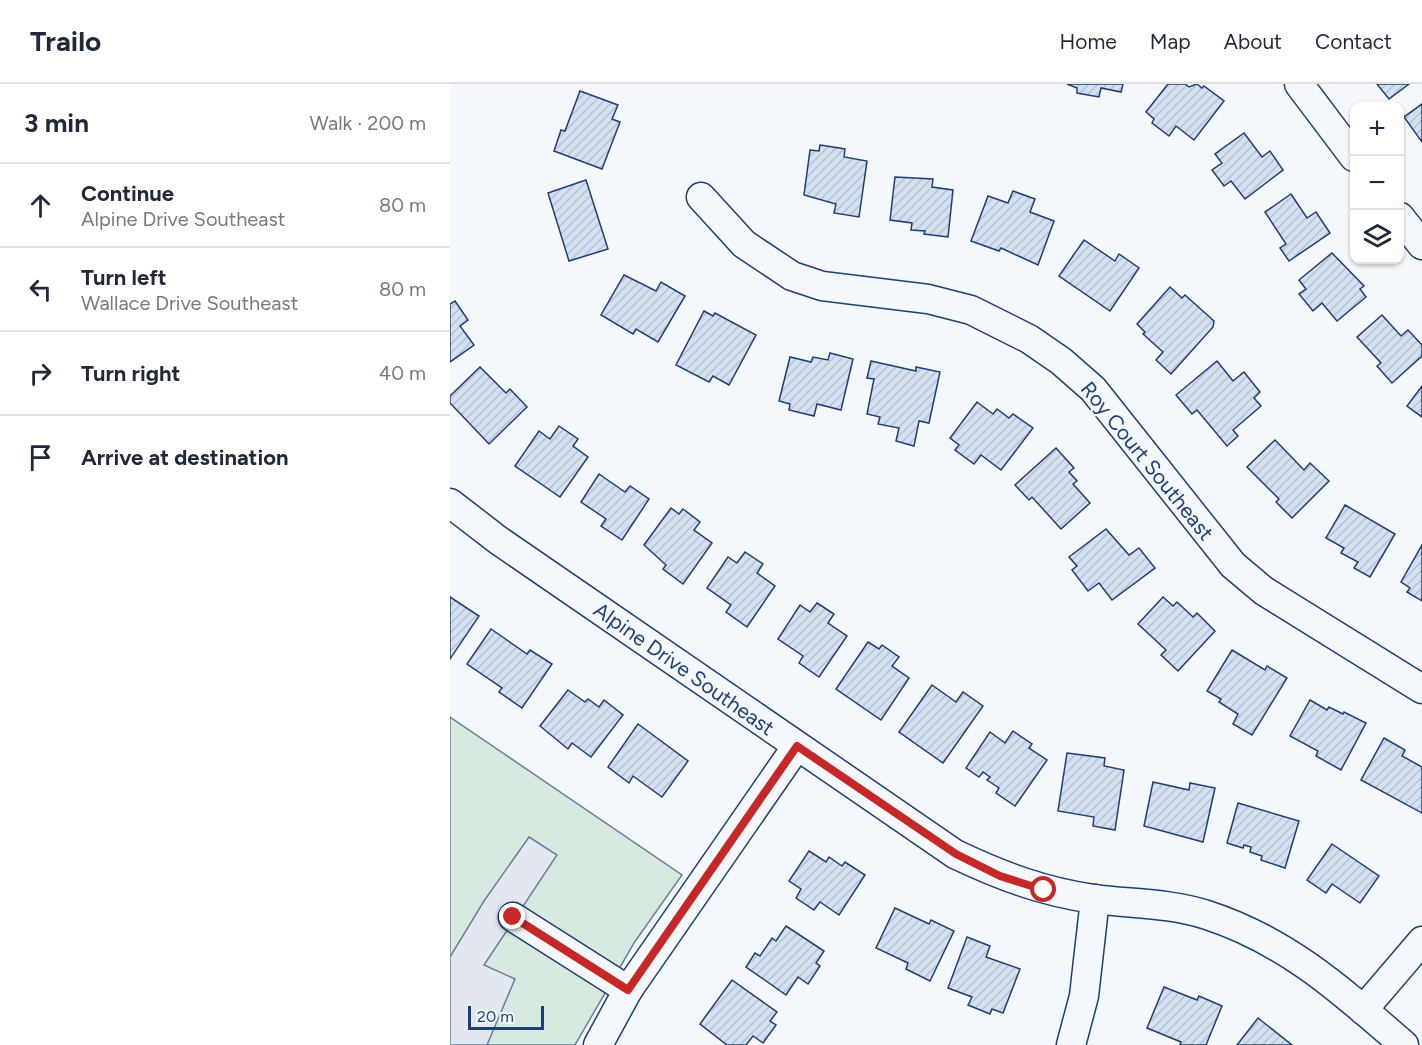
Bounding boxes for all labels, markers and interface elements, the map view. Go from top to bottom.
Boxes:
text: Trailo [30,24,101,58]
text: Home [1060,29,1117,54]
text: Map [1150,29,1191,54]
text: About [1224,29,1282,54]
text: Contact [1315,29,1392,54]
map controls [1350,102,1404,264]
button: + [1350,102,1404,156]
text: 3 min [24,107,89,139]
text: Walk · 200 m [310,111,426,135]
button: − [1350,156,1404,210]
text: Continue [81,180,174,207]
icon: ahead [24,189,57,222]
text: 80 m [379,193,426,217]
text: Alpine Drive Southeast [81,207,285,231]
button: layers [1350,210,1404,264]
text: Turn left [81,264,167,291]
icon: left [24,273,57,306]
text: 80 m [379,277,426,301]
text: Wallace Drive Southeast [81,291,298,315]
icon: right [24,357,57,390]
text: Turn right [81,360,180,387]
text: 40 m [379,361,426,385]
street label: Roy Court Southeast [1076,376,1219,545]
icon: arrive [24,441,57,474]
text: Arrive at destination [81,444,289,471]
street label: Alpine Drive Southeast [589,597,779,740]
route start [1030,876,1056,902]
route end [499,903,525,929]
scale bar [468,1003,544,1030]
text: 20 m [477,1007,514,1026]

